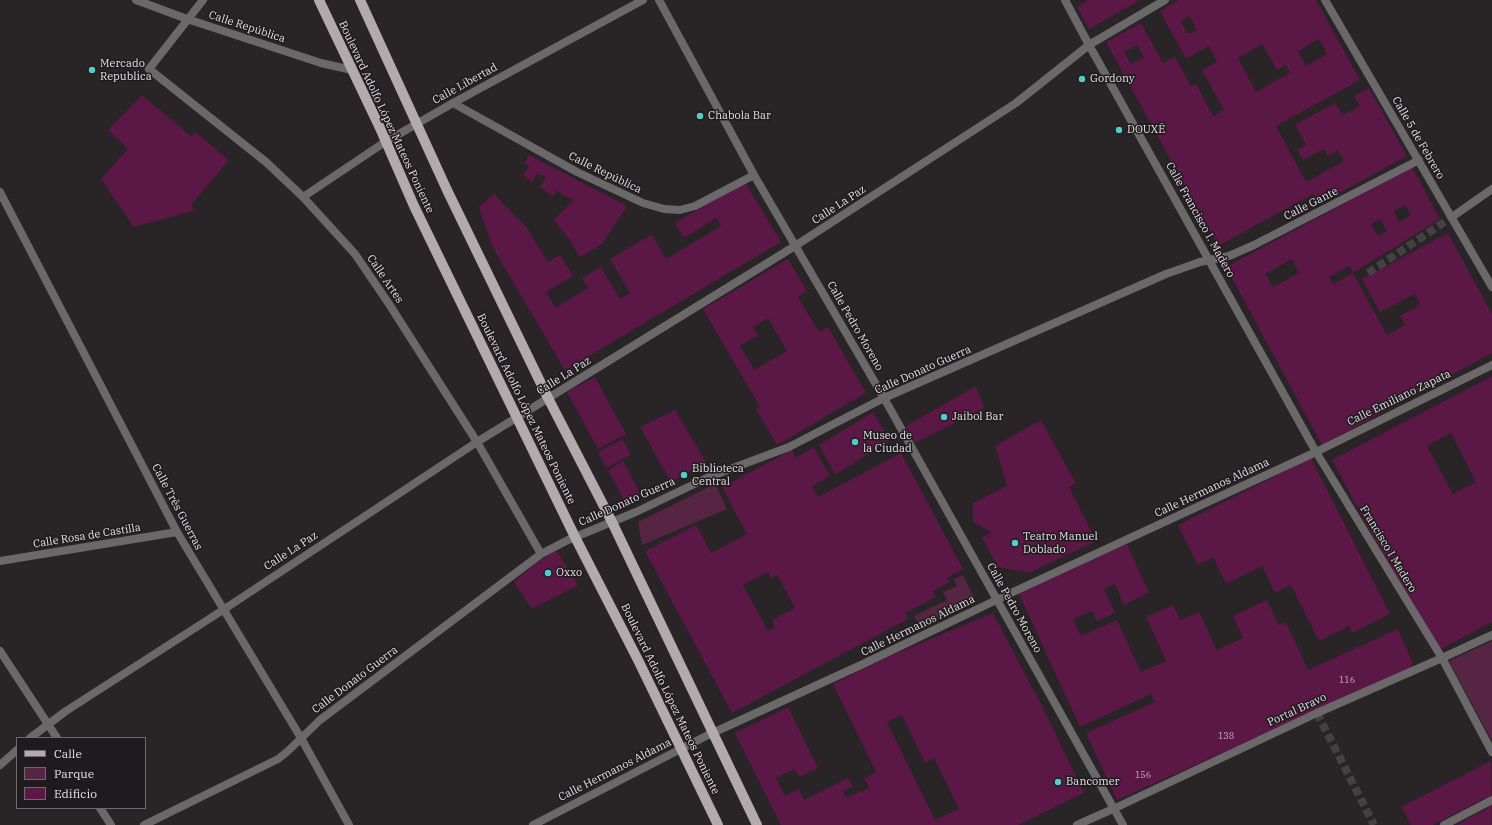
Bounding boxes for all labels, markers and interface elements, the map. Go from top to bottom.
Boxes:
street label: Calle República [207,8,287,46]
street label: Boulevard Adolfo López Mateos Poniente [336,19,436,215]
place label: Mercado Republica [100,57,152,83]
street label: Calle Libertad [430,61,500,107]
marker: Mercado Republica [87,65,97,75]
place label: Gordony [1090,72,1135,86]
marker: Gordony [1077,74,1087,84]
street label: Calle 5 de Febrero [1389,94,1447,182]
place label: Chabola Bar [708,109,771,123]
marker: Chabola Bar [695,111,705,121]
place label: DOUXĒ [1127,123,1165,137]
marker: DOUXĒ [1114,125,1124,135]
street label: Calle República [566,150,644,196]
street label: Calle Francisco I. Madero [1163,160,1237,280]
street label: Calle La Paz [810,183,868,227]
street label: Calle Gante [1282,185,1340,223]
street label: Calle Artes [364,252,406,306]
street label: Calle Pedro Moreno [824,279,886,373]
street label: Boulevard Adolfo López Mateos Poniente [474,311,578,507]
street label: Calle Donato Guerra [873,343,973,397]
street label: Calle La Paz [534,354,594,398]
street label: Calle Emiliano Zapata [1345,367,1453,429]
place label: Jaibol Bar [952,410,1003,424]
marker: Jaibol Bar [939,412,949,422]
place label: Museo de la Ciudad [863,429,912,455]
marker: Museo de la Ciudad [850,437,860,447]
street label: Calle Hermanos Aldama [1153,456,1271,520]
street label: Calle Três Guerras [149,462,205,552]
place label: Biblioteca Central [692,462,744,488]
marker: Biblioteca Central [679,470,689,480]
street label: Calle Donato Guerra [577,475,677,529]
street label: Francisco I Madero [1357,503,1419,595]
street label: Calle Rosa de Castilla [32,521,142,551]
street label: Calle La Paz [262,529,320,573]
place label: Teatro Manuel Doblado [1023,530,1098,556]
marker: Teatro Manuel Doblado [1010,538,1020,548]
street label: Calle Pedro Moreno [984,561,1044,655]
place label: Oxxo [556,566,582,580]
marker: Oxxo [543,568,553,578]
street label: Calle Hermanos Aldama [859,593,977,659]
street label: Boulevard Adolfo López Mateos Poniente [618,601,722,797]
street label: Calle Donato Guerra [309,643,401,717]
house number: 116 [1339,675,1355,685]
street label: Portal Bravo [1265,691,1329,729]
house number: 138 [1218,731,1234,741]
street label: Calle Hermanos Aldama [556,736,674,804]
legend [16,737,146,809]
text: Calle [54,746,82,761]
text: Parque [54,766,94,781]
house number: 156 [1135,770,1151,780]
place label: Bancomer [1066,775,1119,789]
marker: Bancomer [1053,777,1063,787]
text: Edificio [54,786,97,801]

